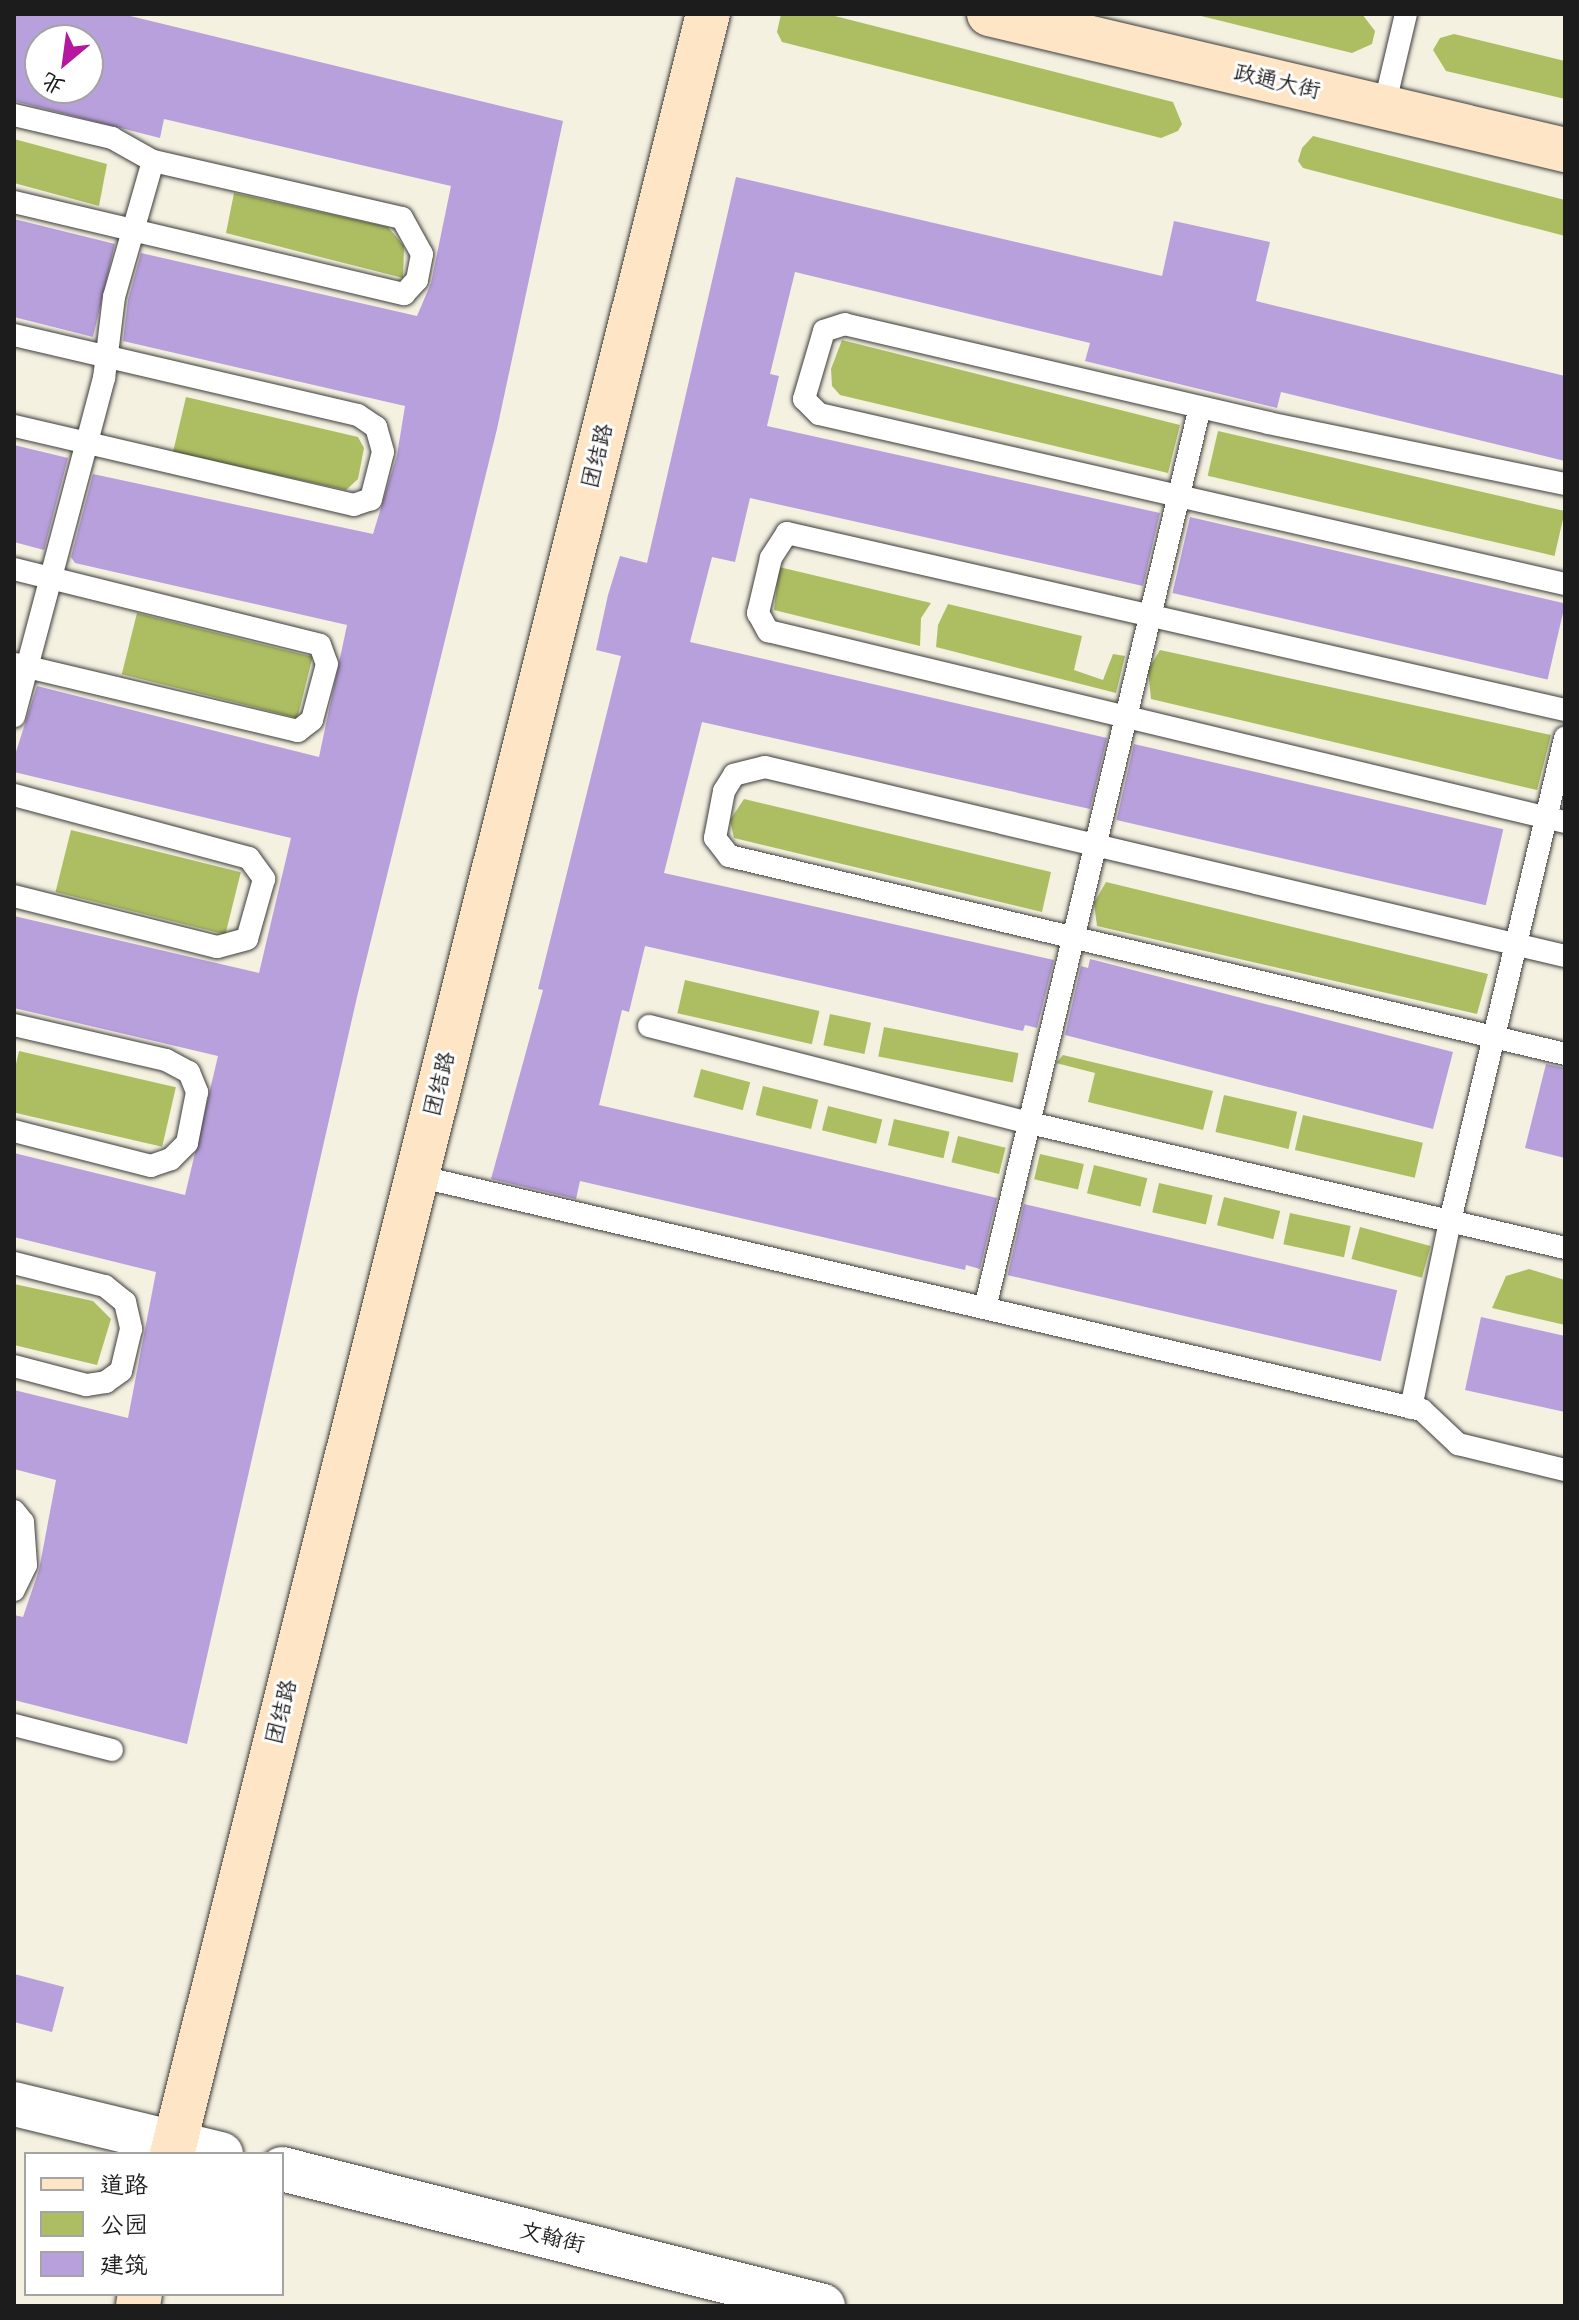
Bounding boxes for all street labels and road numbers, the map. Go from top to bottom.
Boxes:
street label: 政通大街 [1231,59,1323,105]
street label: 团结路 [577,421,619,491]
street label: 团结路 [419,1049,461,1119]
street label: 团结路 [261,1677,303,1747]
street label: 文翰街 [517,2217,587,2259]

